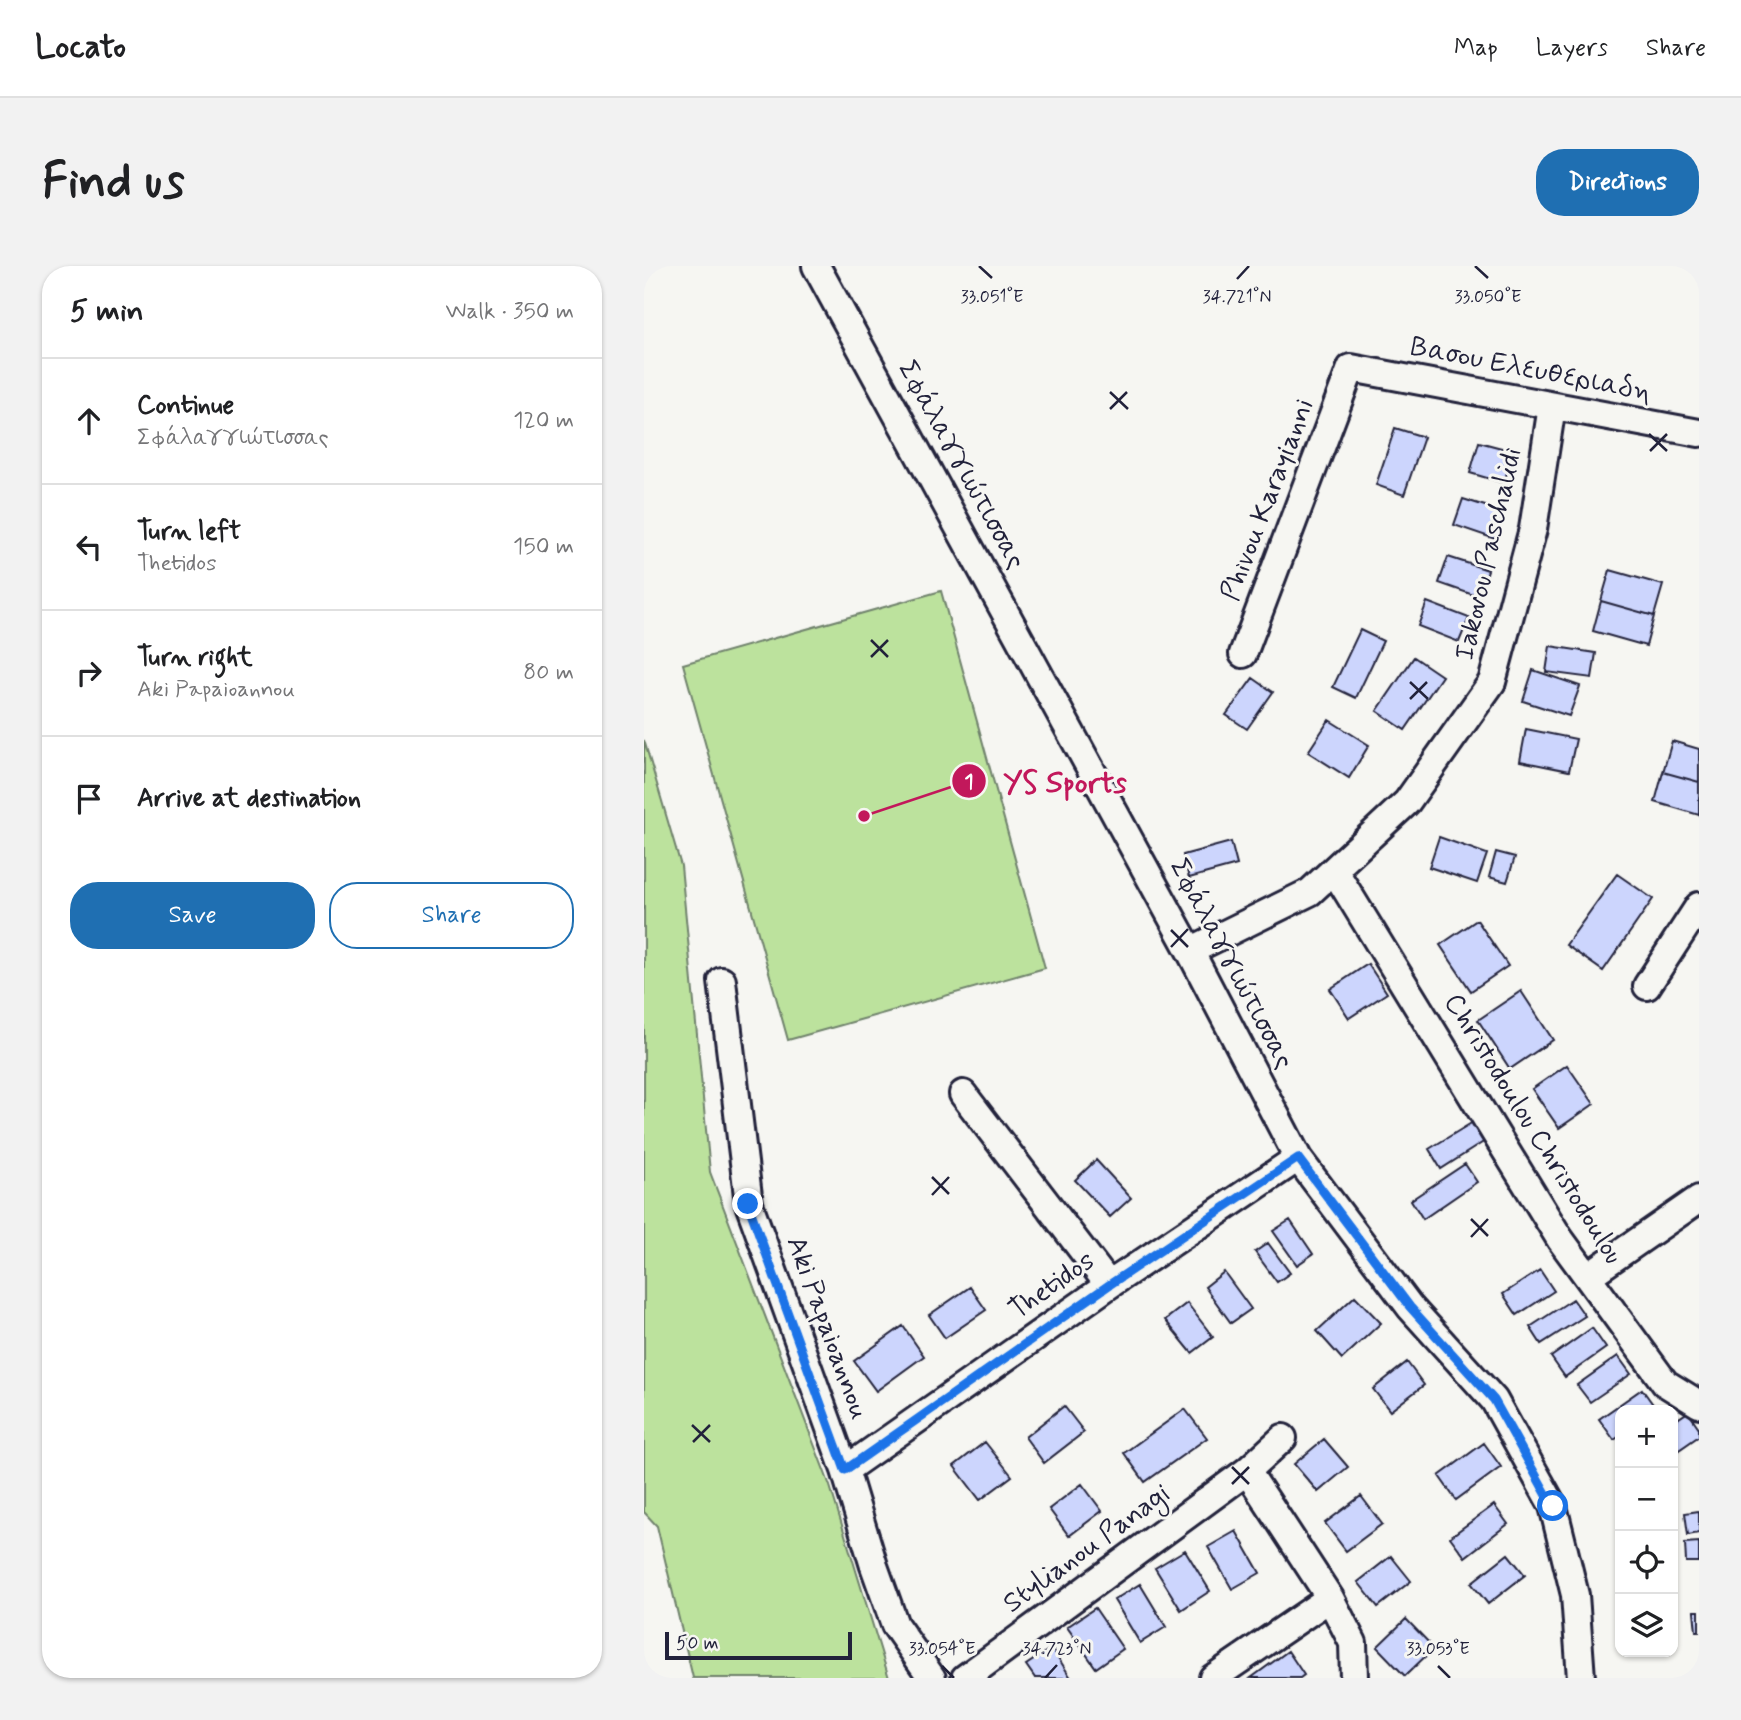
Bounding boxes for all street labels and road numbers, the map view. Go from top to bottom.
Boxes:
street label: Βασου Ελευθεριαδη [1407,329,1655,411]
street label: Σφάλαγγιώτισσας [888,354,1034,576]
street label: Phivou Karayianni [1212,394,1324,606]
street label: Iakovou Paschalidi [1447,444,1531,664]
street label: Σφάλαγγιώτισσας [1160,852,1302,1076]
street label: Christodoulou Christodoulou [1434,987,1632,1271]
street label: Aki Papaioannou [777,1231,877,1425]
street label: Thetidos [1002,1243,1102,1329]
street label: Stylianou Panagi [996,1476,1179,1624]

